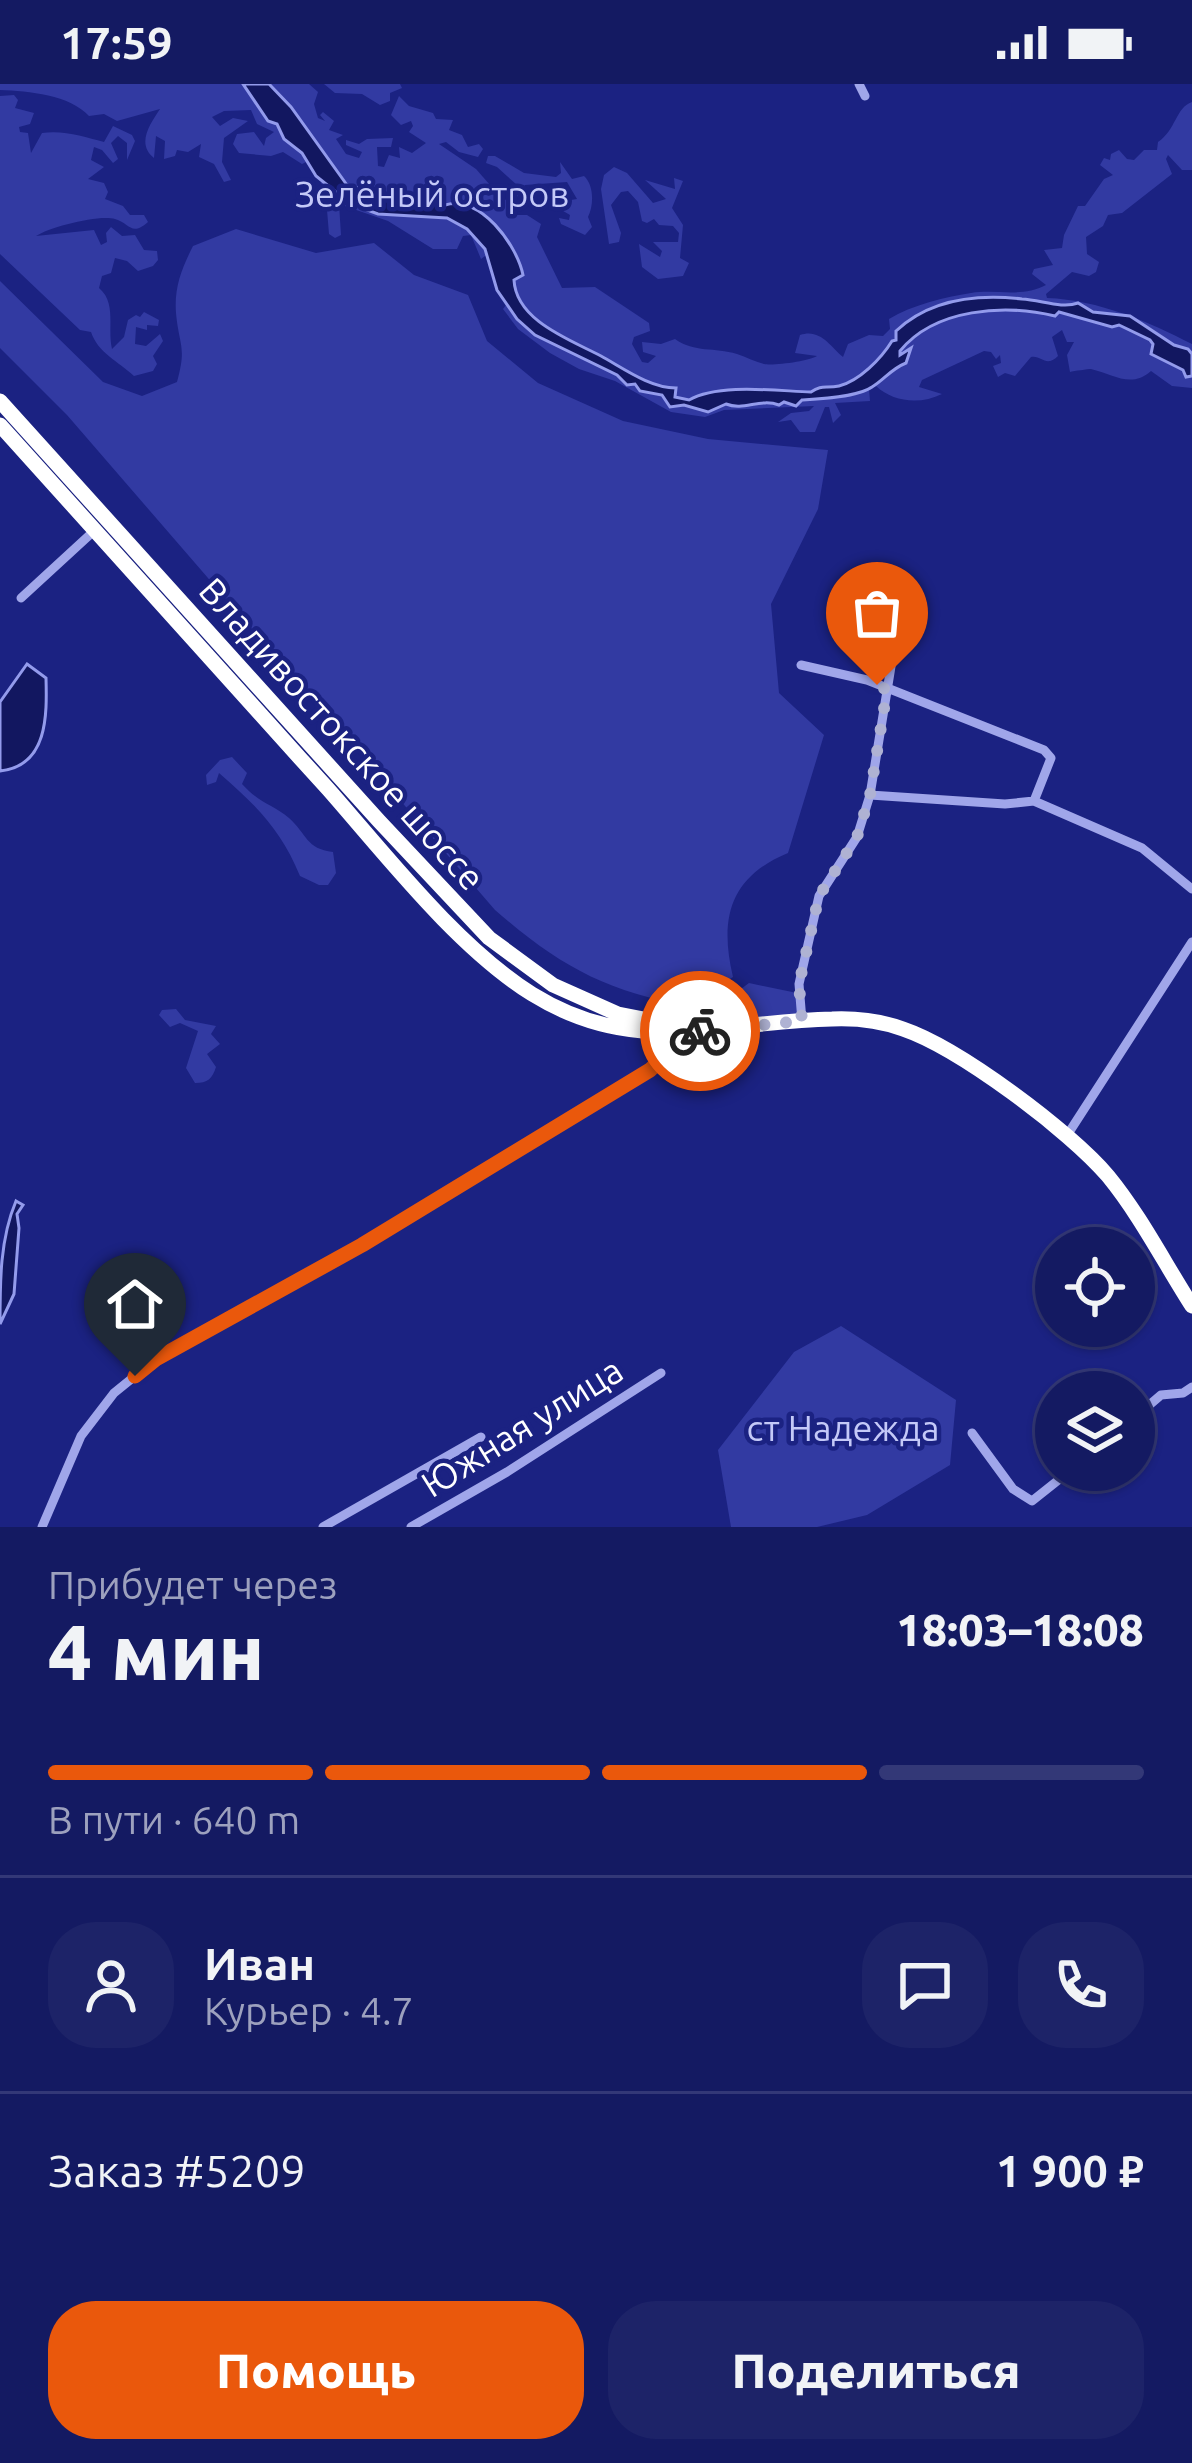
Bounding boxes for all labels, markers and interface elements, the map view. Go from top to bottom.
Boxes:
text: 17:59 [60,17,173,68]
park label: Зелёный остров [295,173,569,214]
pin [826,562,928,685]
street label: Владивостокское шоссе [192,569,493,898]
icon: bag [844,580,910,646]
courier [640,971,760,1091]
icon: bike [667,998,733,1064]
map controls [1035,1227,1155,1491]
button: locate [1035,1227,1155,1347]
pin [84,1253,186,1376]
icon: home [102,1271,168,1337]
street label: Южная улица [414,1348,630,1505]
button: layers [1035,1371,1155,1491]
park label: ст Надежда [746,1407,940,1448]
text: Прибудет через [48,1563,337,1606]
text: 18:03–18:08 [896,1604,1144,1655]
text: 4 мин [48,1607,265,1695]
text: В пути · 640 m [48,1798,300,1841]
button: person [48,1922,174,2048]
button: chat [862,1922,988,2048]
button: phone [1018,1922,1144,2048]
text: Иван [204,1938,315,1989]
text: Курьер · 4.7 [204,1989,414,2032]
text: Заказ #5209 [48,2145,306,2196]
text: 1 900 ₽ [996,2145,1144,2196]
button: Помощь [48,2301,584,2439]
button: Поделиться [608,2301,1144,2439]

